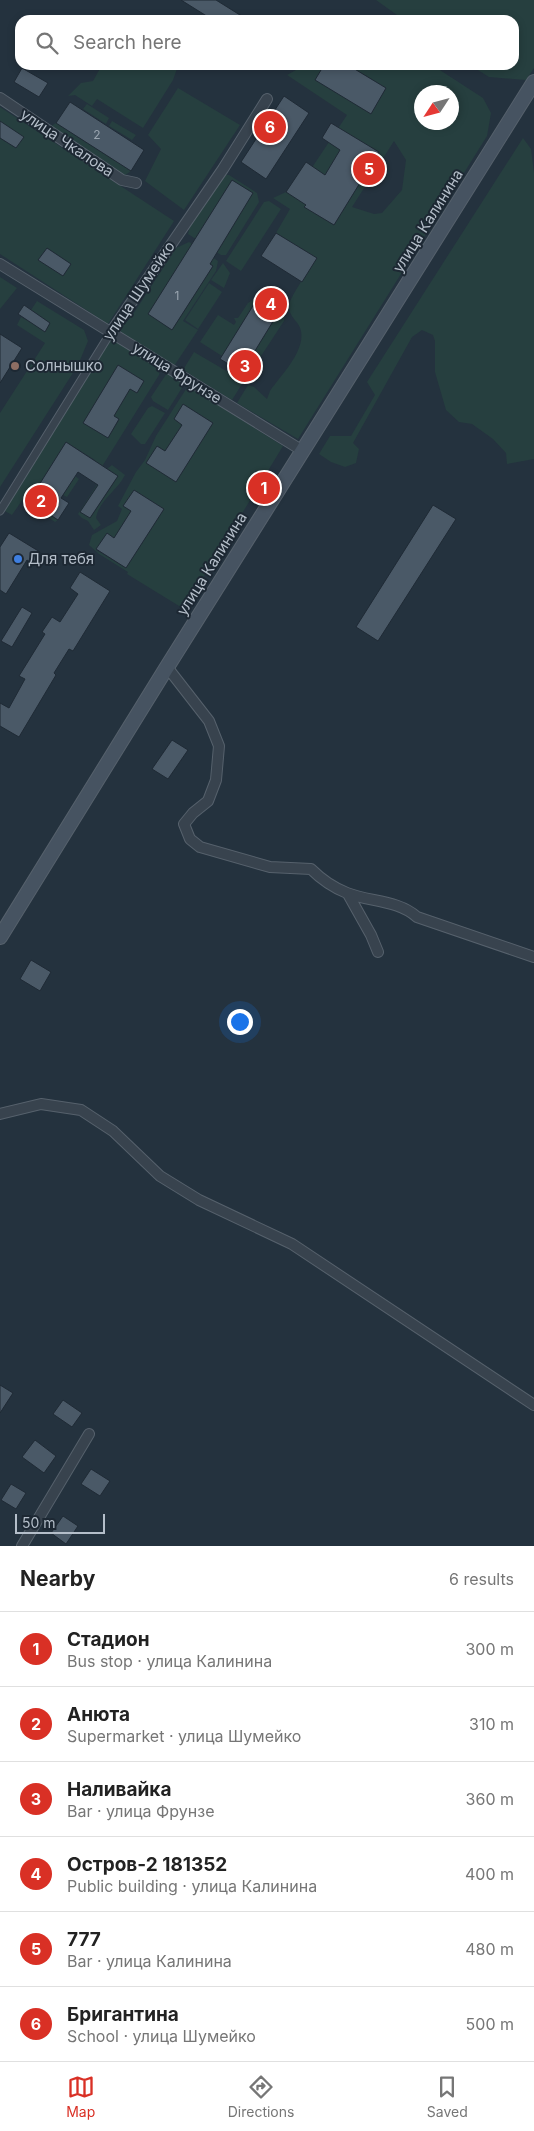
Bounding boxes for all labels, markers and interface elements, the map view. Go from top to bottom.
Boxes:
search box [15,15,519,70]
icon: search [33,29,61,57]
text: Search here [73,31,182,54]
north arrow [414,85,459,130]
street label: улица Чкалова [17,104,118,181]
pin: 6 [254,108,286,146]
house number: 2 [93,127,101,142]
pin: 5 [353,150,385,188]
street label: улица Калинина [388,166,467,276]
street label: улица Шумейко [98,237,179,344]
pin: 4 [255,285,287,323]
house number: 1 [175,288,179,303]
street label: улица Фрунзе [129,338,225,408]
pin: 3 [229,347,261,385]
place label: Солнышко [25,356,103,375]
marker: Солнышко [9,360,21,372]
pin: 1 [248,469,280,507]
pin: 2 [25,482,57,520]
street label: улица Калинина [172,509,251,619]
place label: Для тебя [28,549,94,568]
marker: Для тебя [12,553,24,565]
your location [227,1009,253,1035]
scale bar [15,1511,105,1534]
text: 50 m [22,1514,56,1531]
text: Nearby [20,1566,95,1591]
text: 6 results [449,1569,514,1589]
text: Стадион [67,1628,150,1651]
text: 1 [33,1639,39,1659]
text: 300 m [465,1639,514,1659]
text: Bus stop · улица Калинина [67,1651,272,1671]
text: Анюта [67,1703,130,1726]
text: 2 [31,1714,41,1734]
text: 310 m [469,1714,514,1734]
text: Supermarket · улица Шумейко [67,1726,301,1746]
text: Наливайка [67,1778,171,1801]
text: 3 [31,1789,41,1809]
text: 360 m [466,1789,514,1809]
text: Bar · улица Фрунзе [67,1801,214,1821]
text: Остров-2 181352 [67,1853,227,1876]
text: 4 [31,1864,41,1884]
text: 400 m [465,1864,514,1884]
text: Public building · улица Калинина [67,1876,317,1896]
text: 777 [67,1928,101,1951]
text: 5 [31,1939,41,1959]
text: 480 m [465,1939,514,1959]
text: Bar · улица Калинина [67,1951,232,1971]
text: Бригантина [67,2003,179,2026]
text: 6 [31,2014,41,2034]
text: 500 m [466,2014,514,2034]
text: School · улица Шумейко [67,2026,256,2046]
tab: Map [66,2073,95,2120]
tab: Directions [228,2073,294,2120]
tab: Saved [427,2073,468,2120]

